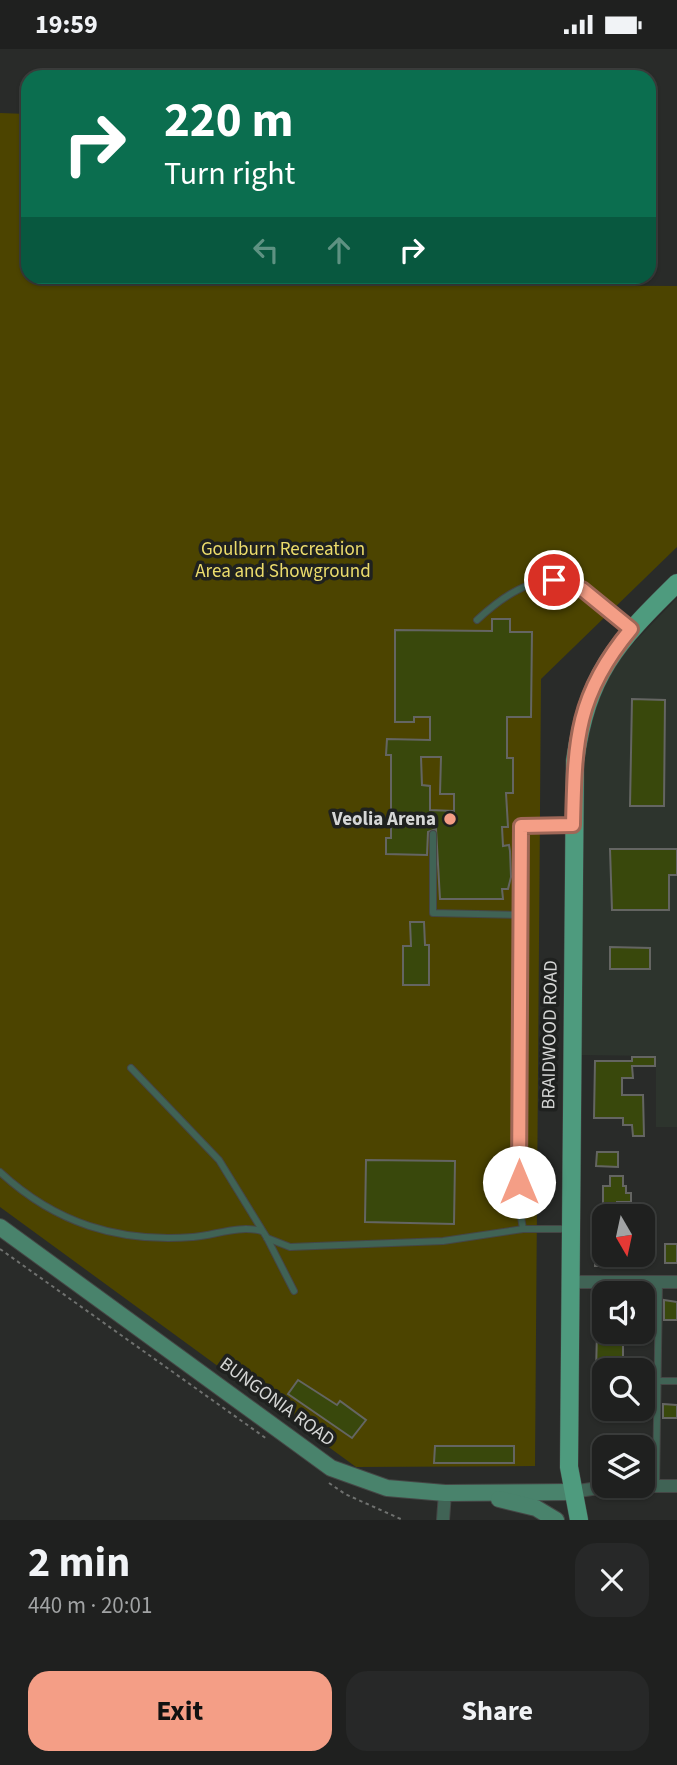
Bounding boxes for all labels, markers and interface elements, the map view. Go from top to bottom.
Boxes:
text: 19:59 [35,6,98,43]
text: 220 m [164,86,293,156]
icon: right [49,98,140,189]
text: Turn right [164,151,295,197]
icon: left [247,231,285,269]
icon: ahead [320,231,358,269]
icon: right [393,231,431,269]
park label: Goulburn Recreation Area and Showground [195,536,371,585]
pin [524,550,584,610]
icon: arrive [535,561,573,599]
place label: Veolia Arena [331,806,436,833]
marker: Veolia Arena [442,811,458,827]
street label: BRAIDWOOD ROAD [535,960,565,1110]
position arrow [482,1145,556,1219]
north arrow [592,1204,654,1267]
map controls [592,1204,655,1498]
button: sound [592,1281,655,1344]
street label: BUNGONIA ROAD [214,1351,340,1453]
button: search [592,1358,655,1421]
button: layers [592,1435,655,1498]
text: 2 min [28,1533,130,1593]
button: close [575,1543,649,1617]
text: 440 m · 20:01 [28,1589,152,1622]
button: Exit [28,1671,332,1751]
button: Share [346,1671,649,1751]

